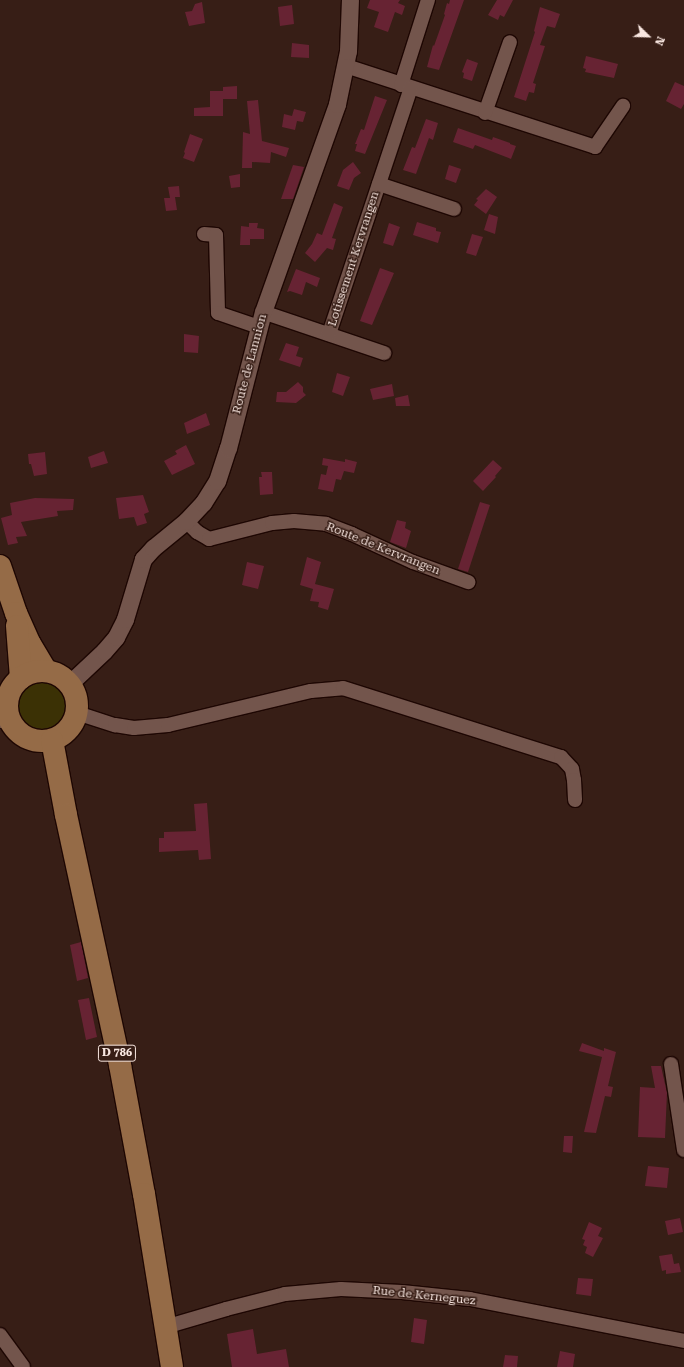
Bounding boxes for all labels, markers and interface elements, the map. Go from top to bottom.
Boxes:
north arrow [628,16,668,56]
text: N [652,34,667,47]
street label: Lotissement Kervrangen [325,190,383,328]
street label: Route de Lannion [230,312,270,416]
street label: Route de Kervrangen [324,520,442,578]
road number: D 786 [97,1044,137,1062]
street label: Rue de Kerneguez [372,1283,476,1309]

